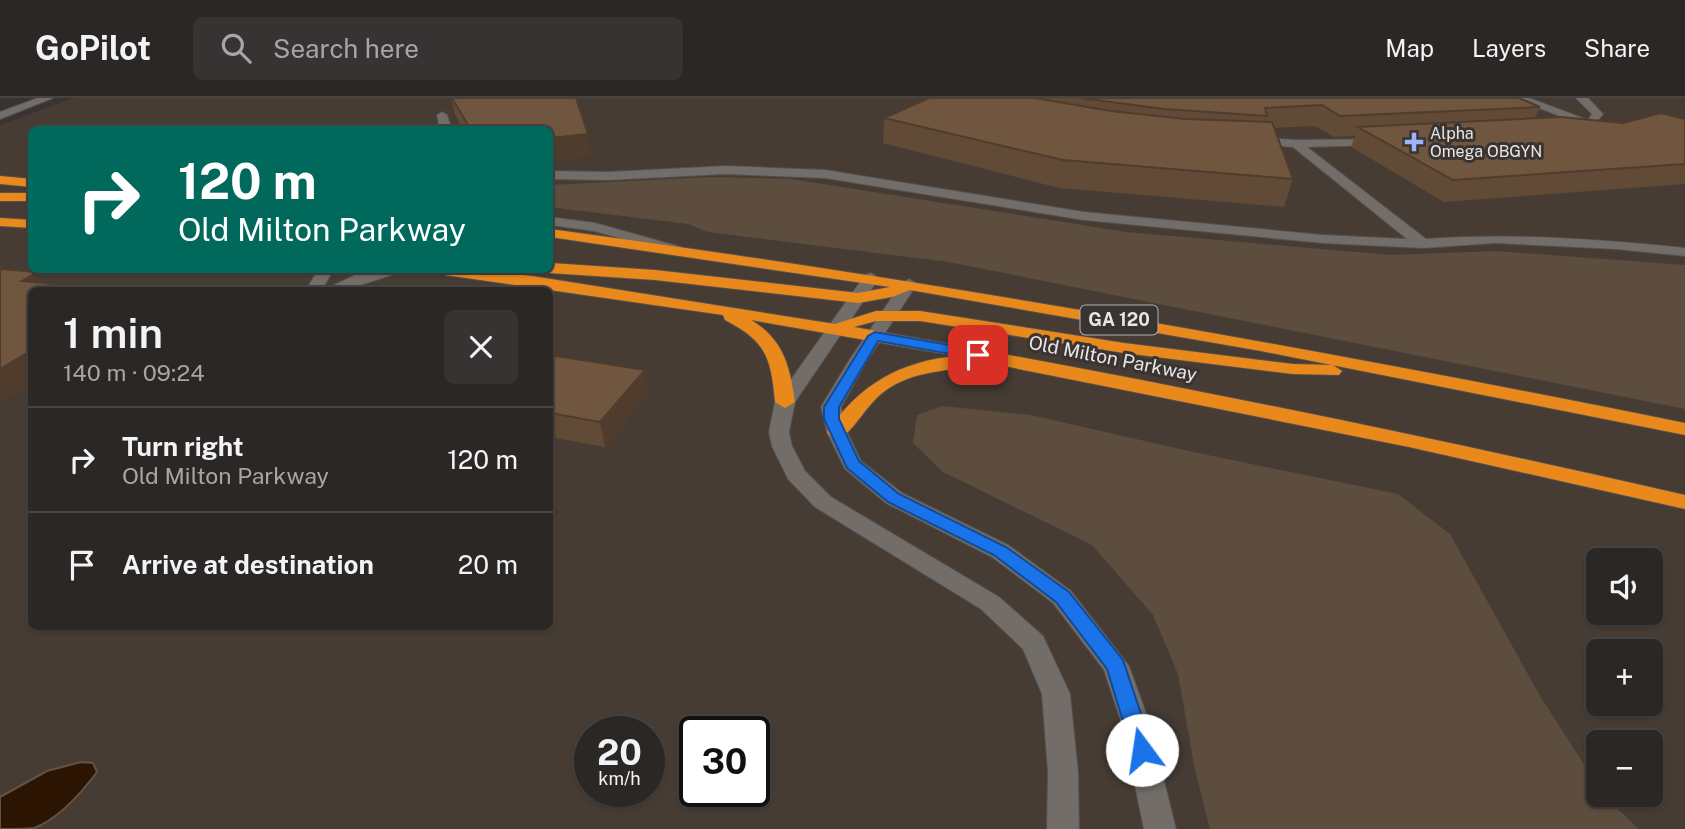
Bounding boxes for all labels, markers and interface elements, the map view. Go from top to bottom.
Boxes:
search box [193,17,683,80]
text: GoPilot [35,29,151,67]
icon: search [217,29,255,67]
text: Search here [273,33,419,64]
text: Map [1385,34,1434,62]
text: Layers [1472,34,1546,62]
text: Share [1584,34,1650,62]
place label: Alpha Omega OBGYN [1430,124,1542,161]
marker: Alpha Omega OBGYN [1404,132,1424,152]
text: 120 m [178,152,317,210]
icon: right [63,154,154,245]
text: Old Milton Parkway [178,211,466,248]
road number: GA 120 [1080,306,1158,334]
text: 1 min [63,308,163,357]
button: close [444,310,518,384]
pin [948,325,1008,385]
street label: Old Milton Parkway [1027,331,1199,385]
icon: arrive [959,336,997,374]
text: 140 m · 09:24 [63,359,205,386]
text: Turn right [122,431,244,462]
icon: right [63,441,101,479]
text: 120 m [447,444,518,475]
text: Old Milton Parkway [122,462,329,489]
icon: arrive [63,546,101,584]
map controls [1586,548,1663,807]
button: sound [1586,548,1663,625]
text: Arrive at destination [122,549,374,580]
text: 20 m [458,549,518,580]
button: + [1586,639,1663,716]
position arrow [1105,713,1179,787]
speed limit sign: 30 [679,716,770,807]
button: − [1586,730,1663,807]
text: 20 [597,732,642,773]
text: km/h [598,768,641,789]

